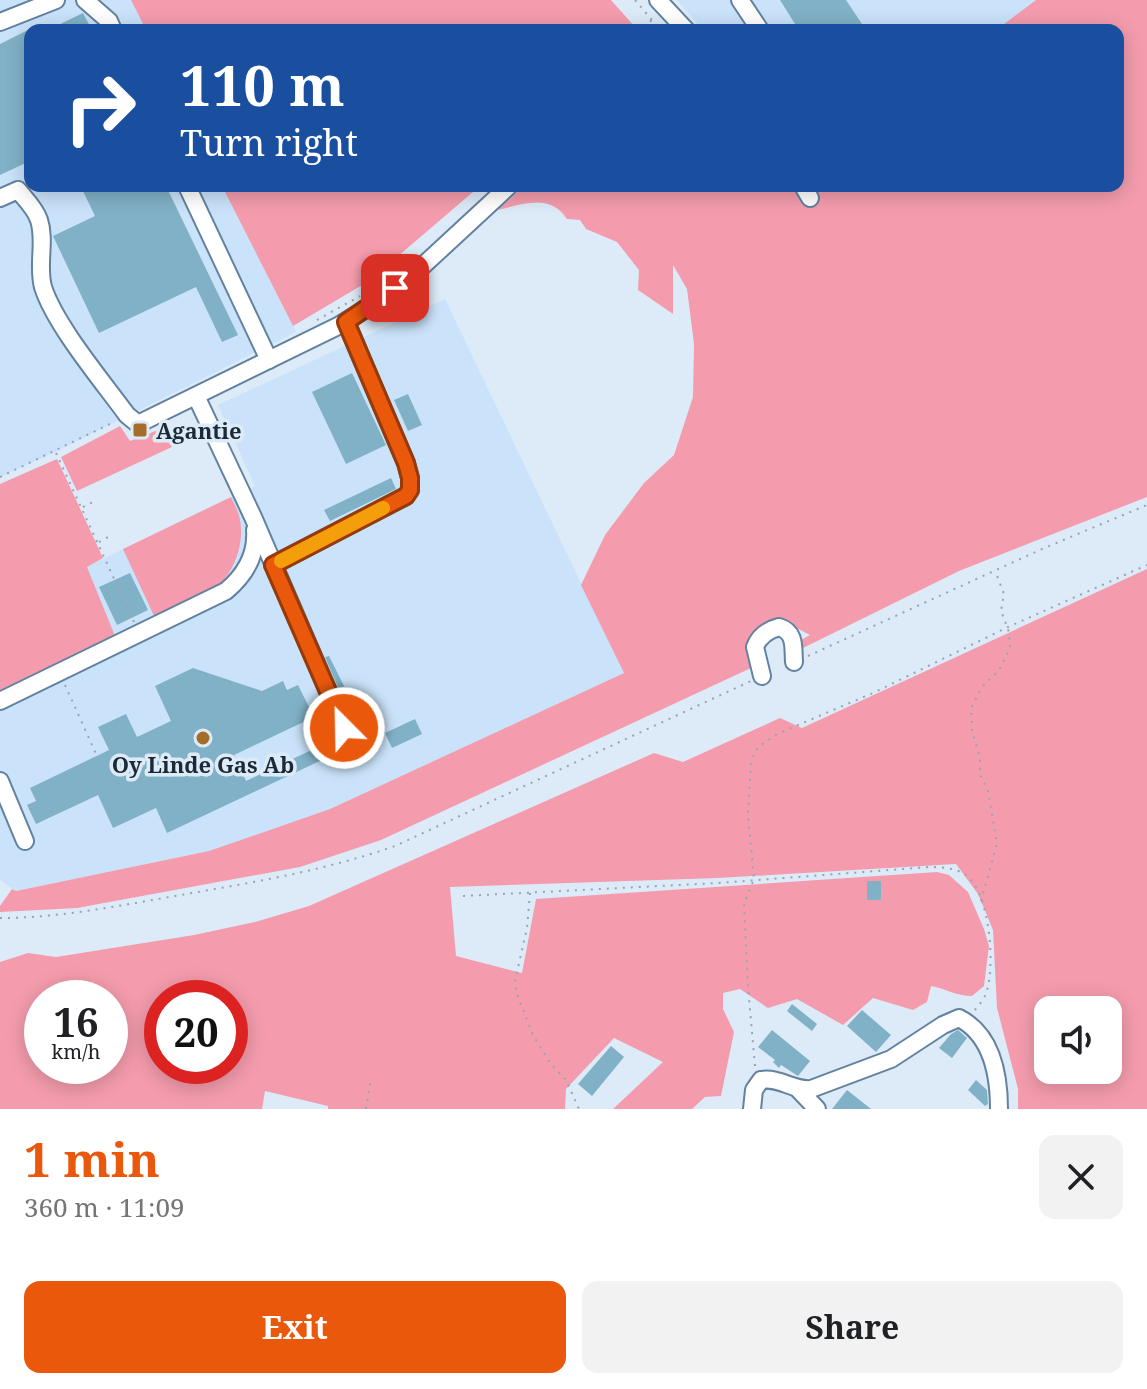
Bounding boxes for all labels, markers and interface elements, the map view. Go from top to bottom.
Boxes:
text: 110 m [180,46,345,122]
icon: right [48,56,152,160]
text: Turn right [180,118,358,167]
pin [361,254,429,322]
icon: arrive [373,266,417,310]
place label: Agantie [156,415,242,445]
marker: Agantie [131,421,149,439]
position arrow [302,686,386,770]
marker: Oy Linde Gas Ab [194,729,212,747]
place label: Oy Linde Gas Ab [112,749,294,779]
speed limit sign: 20 [144,980,248,1084]
text: 16 [53,994,99,1049]
map controls [1034,996,1122,1084]
button: sound [1034,996,1122,1084]
text: km/h [51,1038,101,1065]
text: 1 min [24,1126,160,1191]
button: close [1039,1135,1123,1219]
text: 360 m · 11:09 [24,1189,185,1225]
button: Exit [24,1281,566,1373]
button: Share [582,1281,1123,1373]

